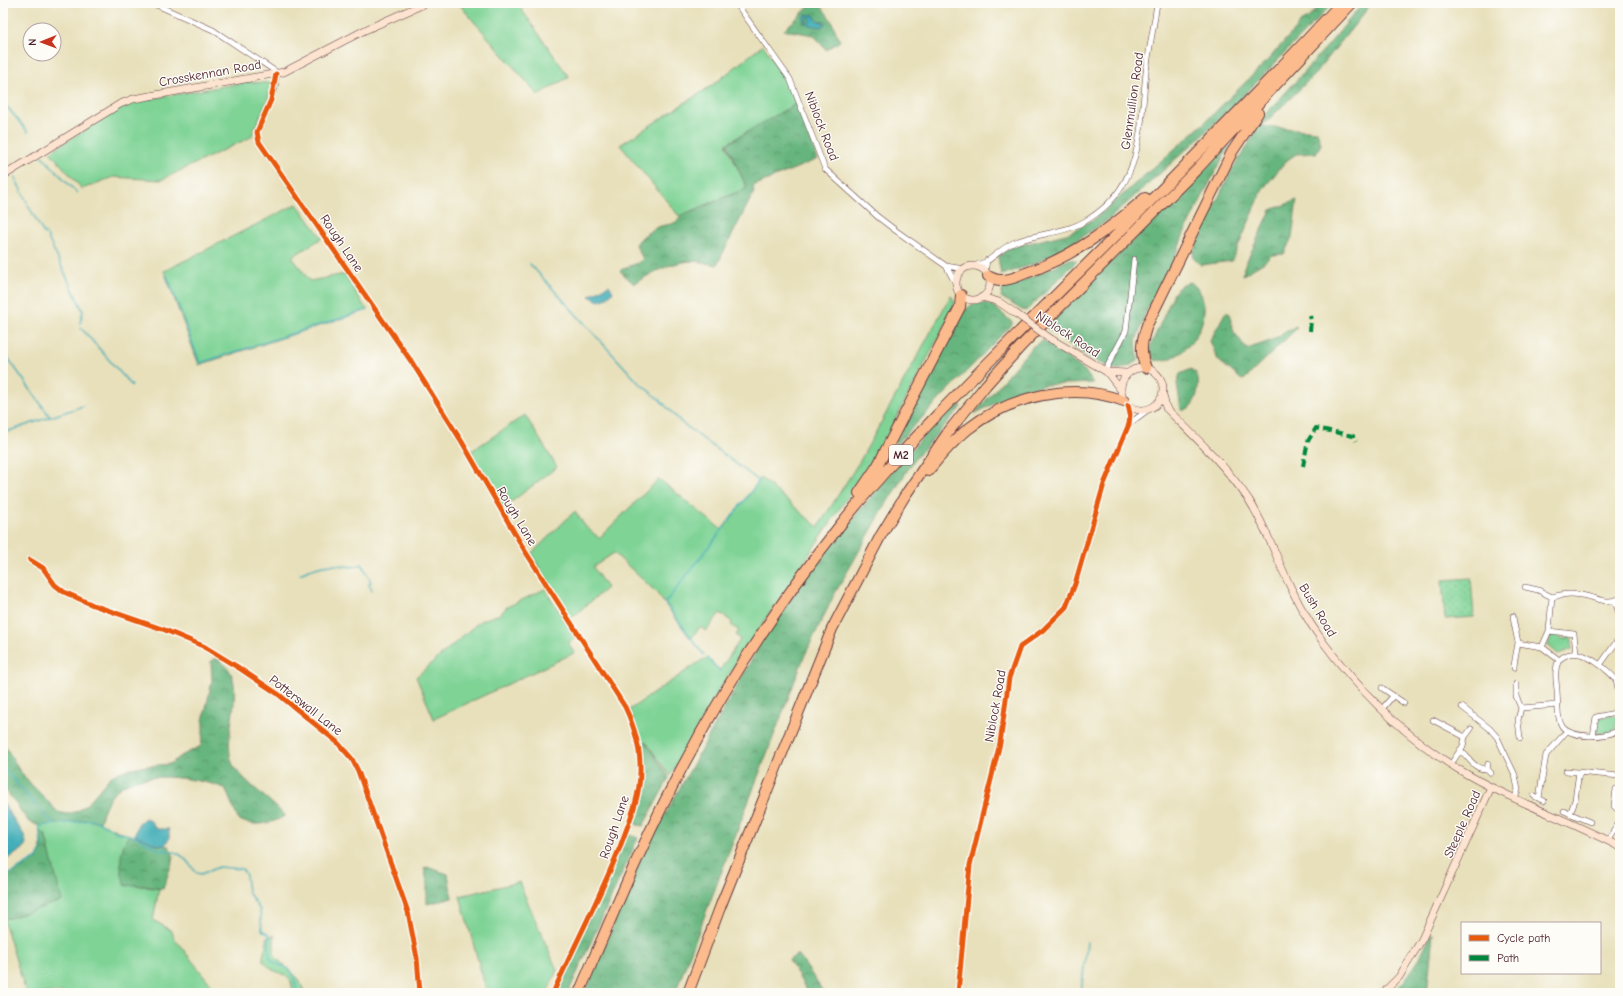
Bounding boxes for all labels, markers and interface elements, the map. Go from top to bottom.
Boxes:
north arrow [22,22,62,62]
text: N [26,38,39,46]
street label: Glenmullion Road [1118,51,1146,151]
street label: Crosskennan Road [158,57,262,89]
street label: Niblock Road [802,89,842,163]
street label: Rough Lane [317,211,367,275]
street label: Niblock Road [1033,308,1103,360]
road number: M2 [889,445,913,465]
street label: Rough Lane [494,484,541,549]
street label: Bush Road [1296,581,1340,639]
street label: Niblock Road [981,669,1009,743]
street label: Potterswall Lane [266,672,346,738]
street label: Steeple Road [1440,788,1484,860]
street label: Rough Lane [596,793,632,861]
legend [1461,922,1601,974]
text: Cycle path [1497,931,1550,945]
text: Path [1497,951,1519,965]

